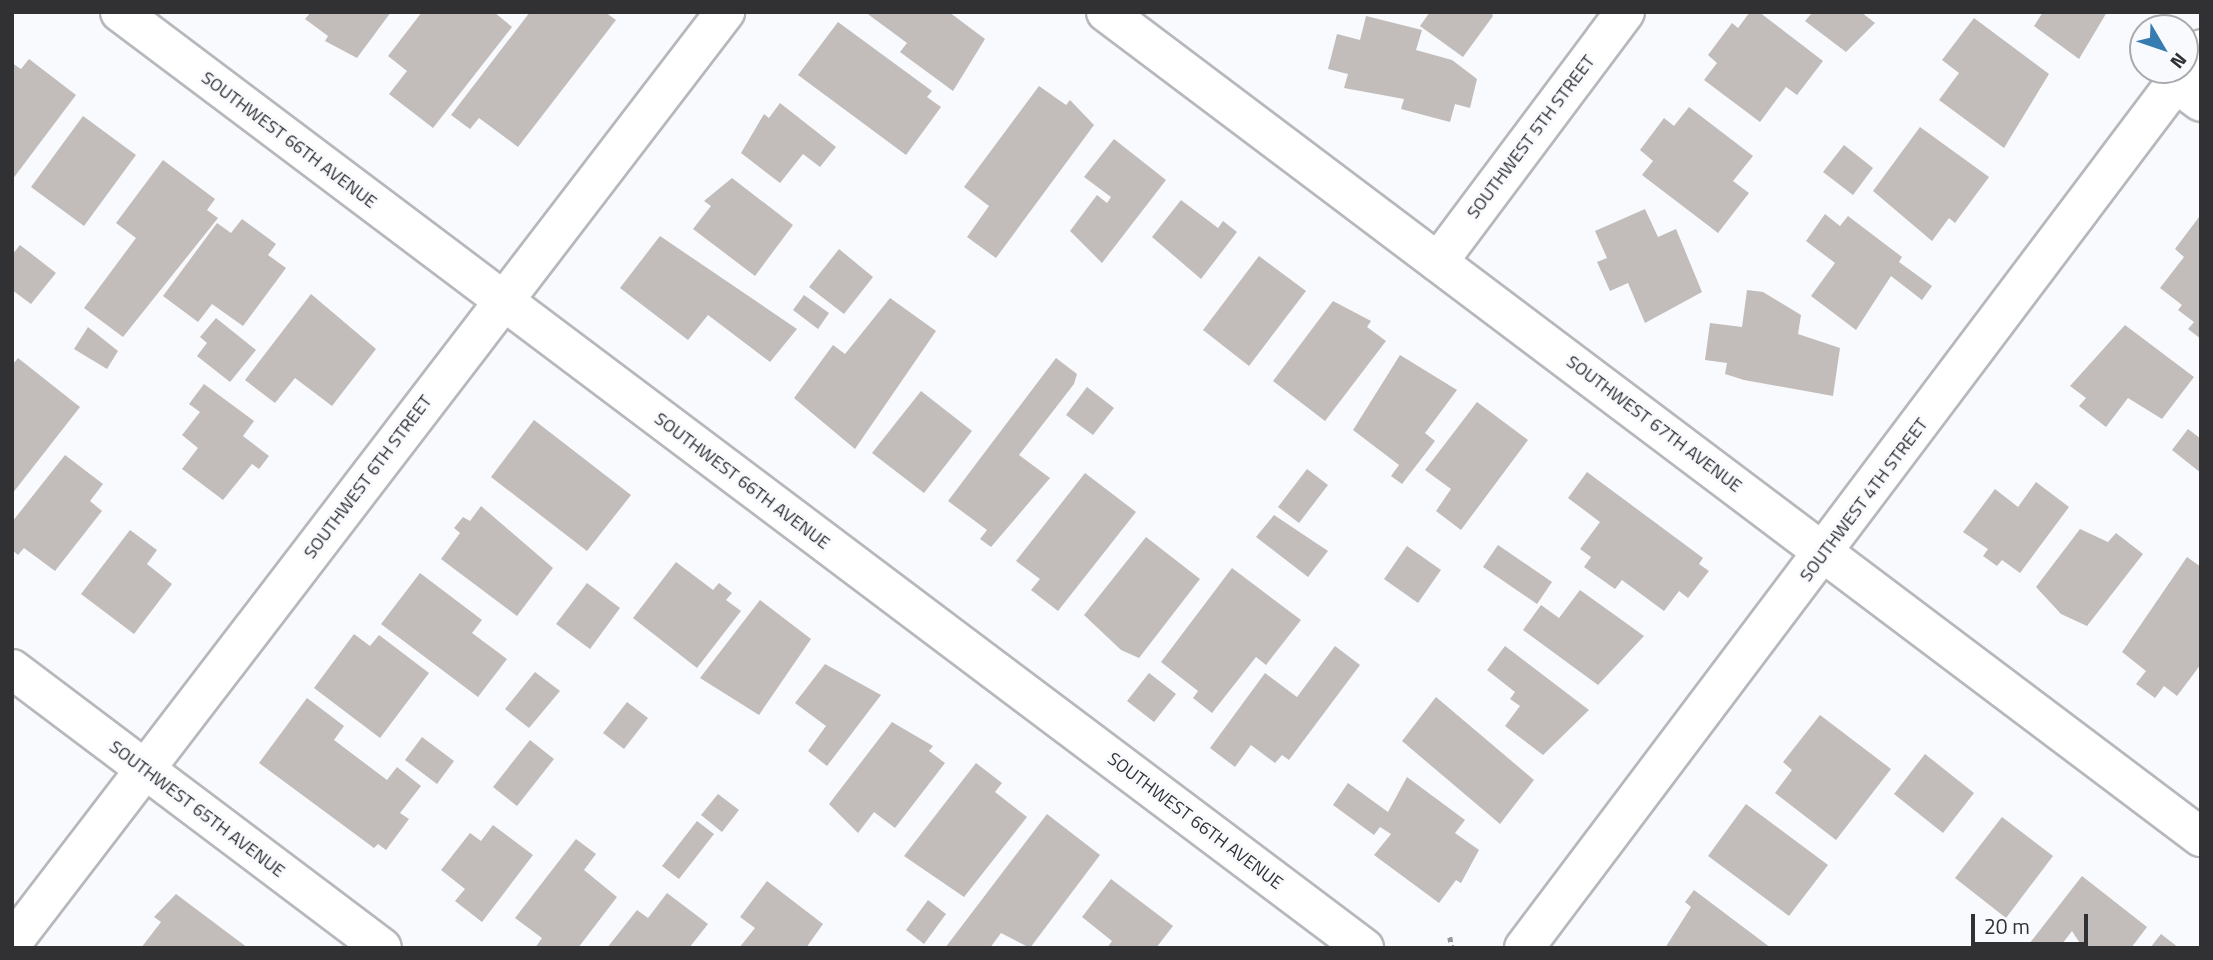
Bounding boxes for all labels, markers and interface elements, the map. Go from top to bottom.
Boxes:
north arrow [2129,14,2199,84]
text: N [2164,47,2195,76]
street label: SOUTHWEST 5TH STREET [1462,51,1600,223]
street label: SOUTHWEST 66TH AVENUE [197,67,381,213]
street label: SOUTHWEST 67TH AVENUE [1562,351,1746,497]
street label: SOUTHWEST 6TH STREET [299,391,437,563]
street label: SOUTHWEST 66TH AVENUE [650,408,834,554]
street label: SOUTHWEST 4TH STREET [1795,414,1933,586]
street label: SOUTHWEST 65TH AVENUE [105,736,289,882]
street label: SOUTHWEST 66TH AVENUE [1103,748,1287,894]
scale bar [1975,900,2092,944]
text: 20 m [1984,910,2030,942]

